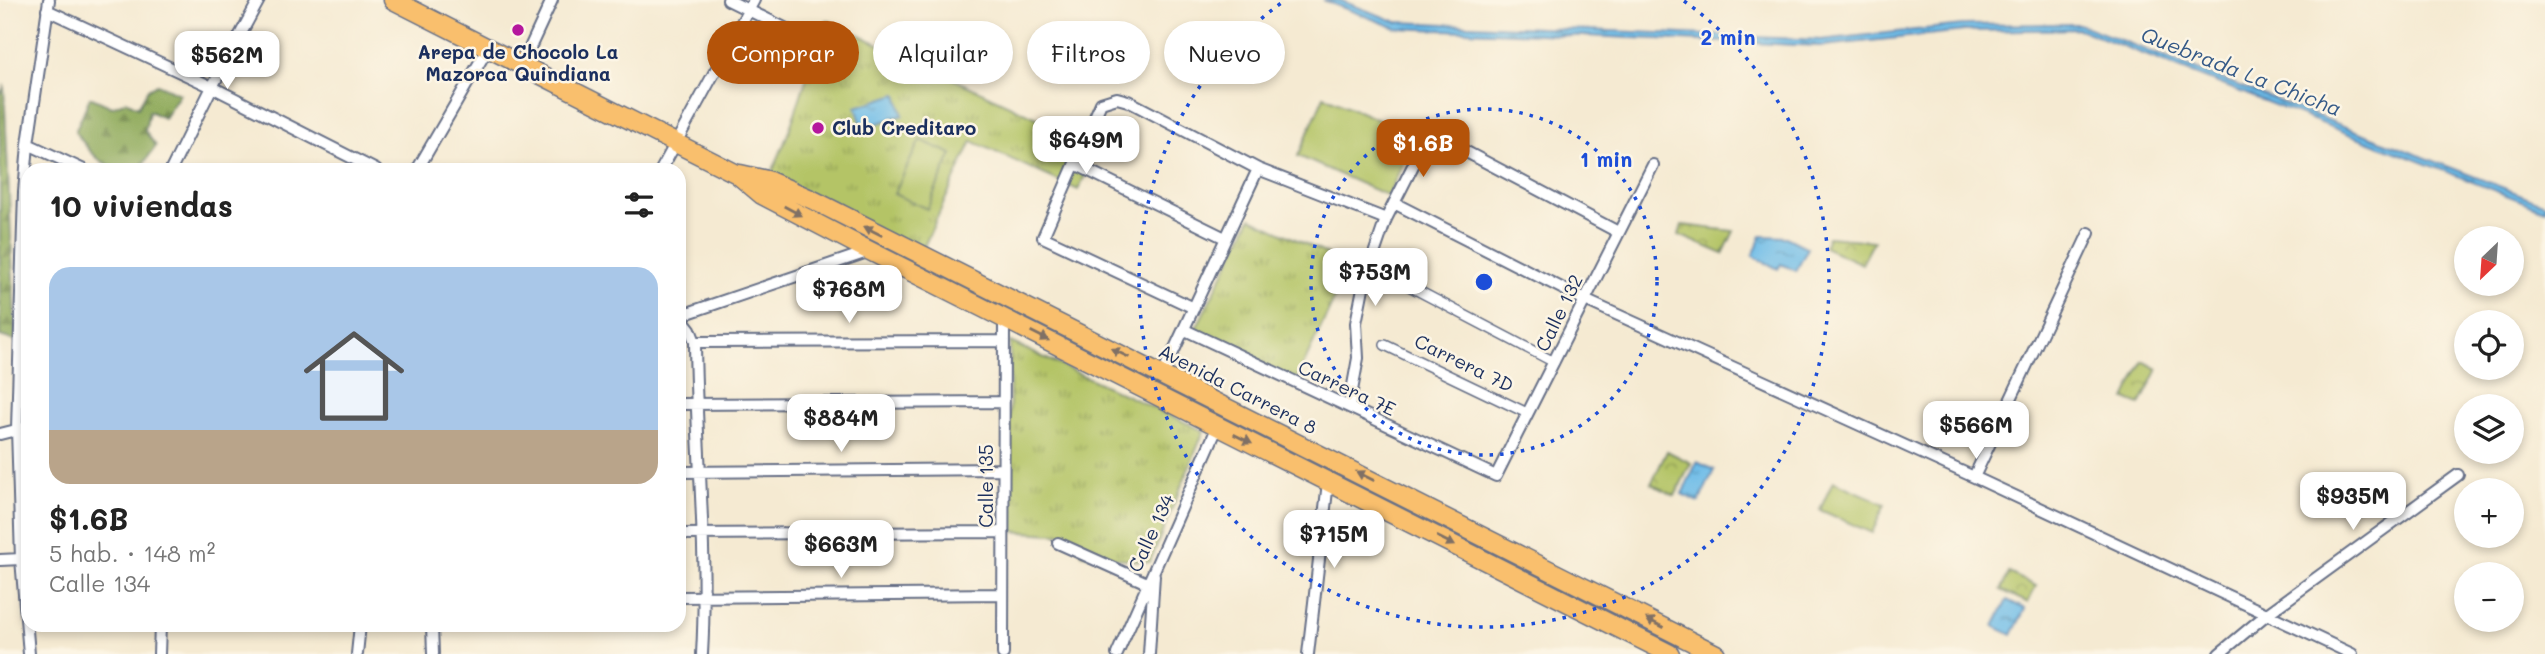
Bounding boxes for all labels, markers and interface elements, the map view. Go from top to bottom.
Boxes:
water label: Quebrada La Chicha [2138,20,2346,121]
chip: Comprar [707,21,859,84]
chip: Alquilar [873,21,1013,84]
chip: Filtros [1027,21,1150,84]
chip: Nuevo [1164,21,1285,84]
marker: Arepa de Chocolo La Mazorca Quindiana [510,22,526,38]
text: 2 min [1700,23,1756,50]
pin: $562M [178,32,276,91]
text: $562M [190,39,264,69]
place label: Arepa de Chocolo La Mazorca Quindiana [418,39,618,86]
place label: Club Creditaro [832,115,976,140]
pin: $649M [1037,116,1135,176]
marker: Club Creditaro [810,120,826,136]
pin: $1.6B [1374,120,1472,179]
text: $649M [1048,124,1124,154]
text: $1.6B [1393,127,1453,157]
text: 1 min [1580,145,1632,172]
text: 10 viviendas [49,185,233,225]
icon: filters [620,186,658,224]
one-way arrow [783,206,803,217]
one-way arrow [863,225,883,236]
north arrow [2454,226,2524,296]
map controls [2454,226,2524,632]
pin: $753M [1326,248,1424,308]
text: $753M [1339,256,1411,286]
pin: $768M [800,266,898,325]
centre of rings [1472,270,1496,294]
street label: Calle 132 [1529,270,1588,356]
text: $768M [812,273,886,303]
button: locate [2454,310,2524,380]
icon: home [291,313,417,439]
street label: Carrera 7D [1411,328,1518,397]
one-way arrow [1030,331,1050,342]
street label: Avenida Carrera 8 [1155,338,1322,439]
one-way arrow [1110,347,1130,359]
street label: Carrera 7E [1294,354,1400,421]
pin: $884M [792,394,890,454]
button: layers [2454,394,2524,464]
text: $884M [803,402,879,432]
pin: $566M [1927,402,2025,461]
text: $566M [1939,409,2013,439]
one-way arrow [1233,434,1253,445]
street label: Calle 135 [973,444,998,528]
one-way arrow [1355,471,1375,482]
pin: $935M [2304,472,2402,532]
button: + [2454,478,2524,548]
text: $935M [2316,480,2390,510]
street label: Calle 134 [1122,490,1180,576]
text: $1.6B [49,498,128,538]
pin: $715M [1285,510,1383,570]
text: $715M [1299,518,1369,548]
pin: $663M [792,520,890,580]
text: $663M [804,528,878,558]
one-way arrow [1436,536,1456,547]
text: 5 hab. · 148 m² [49,538,215,568]
button: − [2454,562,2524,632]
text: Calle 134 [49,568,150,598]
one-way arrow [1645,618,1665,629]

